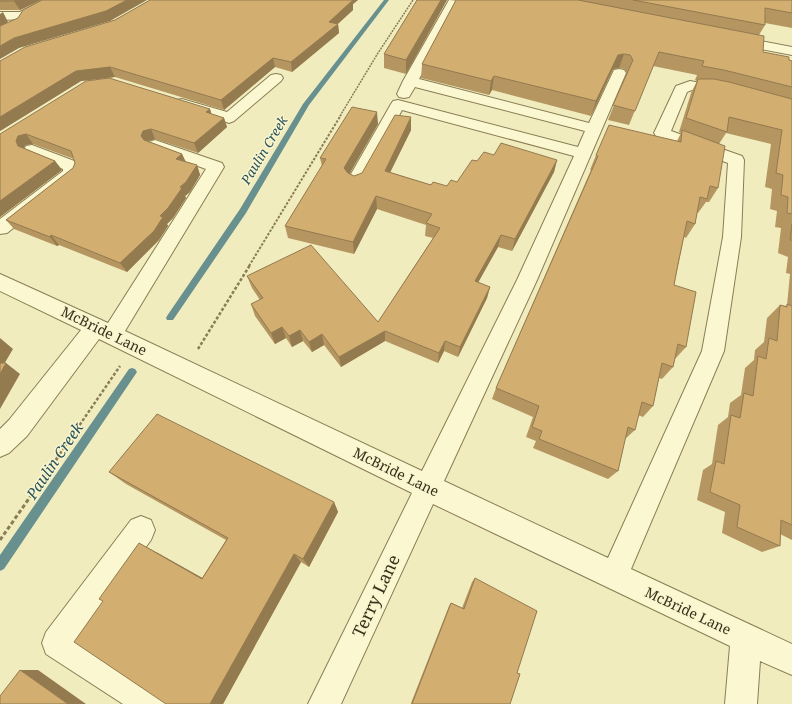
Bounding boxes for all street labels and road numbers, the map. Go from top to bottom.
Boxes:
street label: McBride Lane [58,302,150,359]
street label: McBride Lane [350,443,442,500]
street label: Terry Lane [346,551,405,641]
street label: McBride Lane [642,582,734,639]

